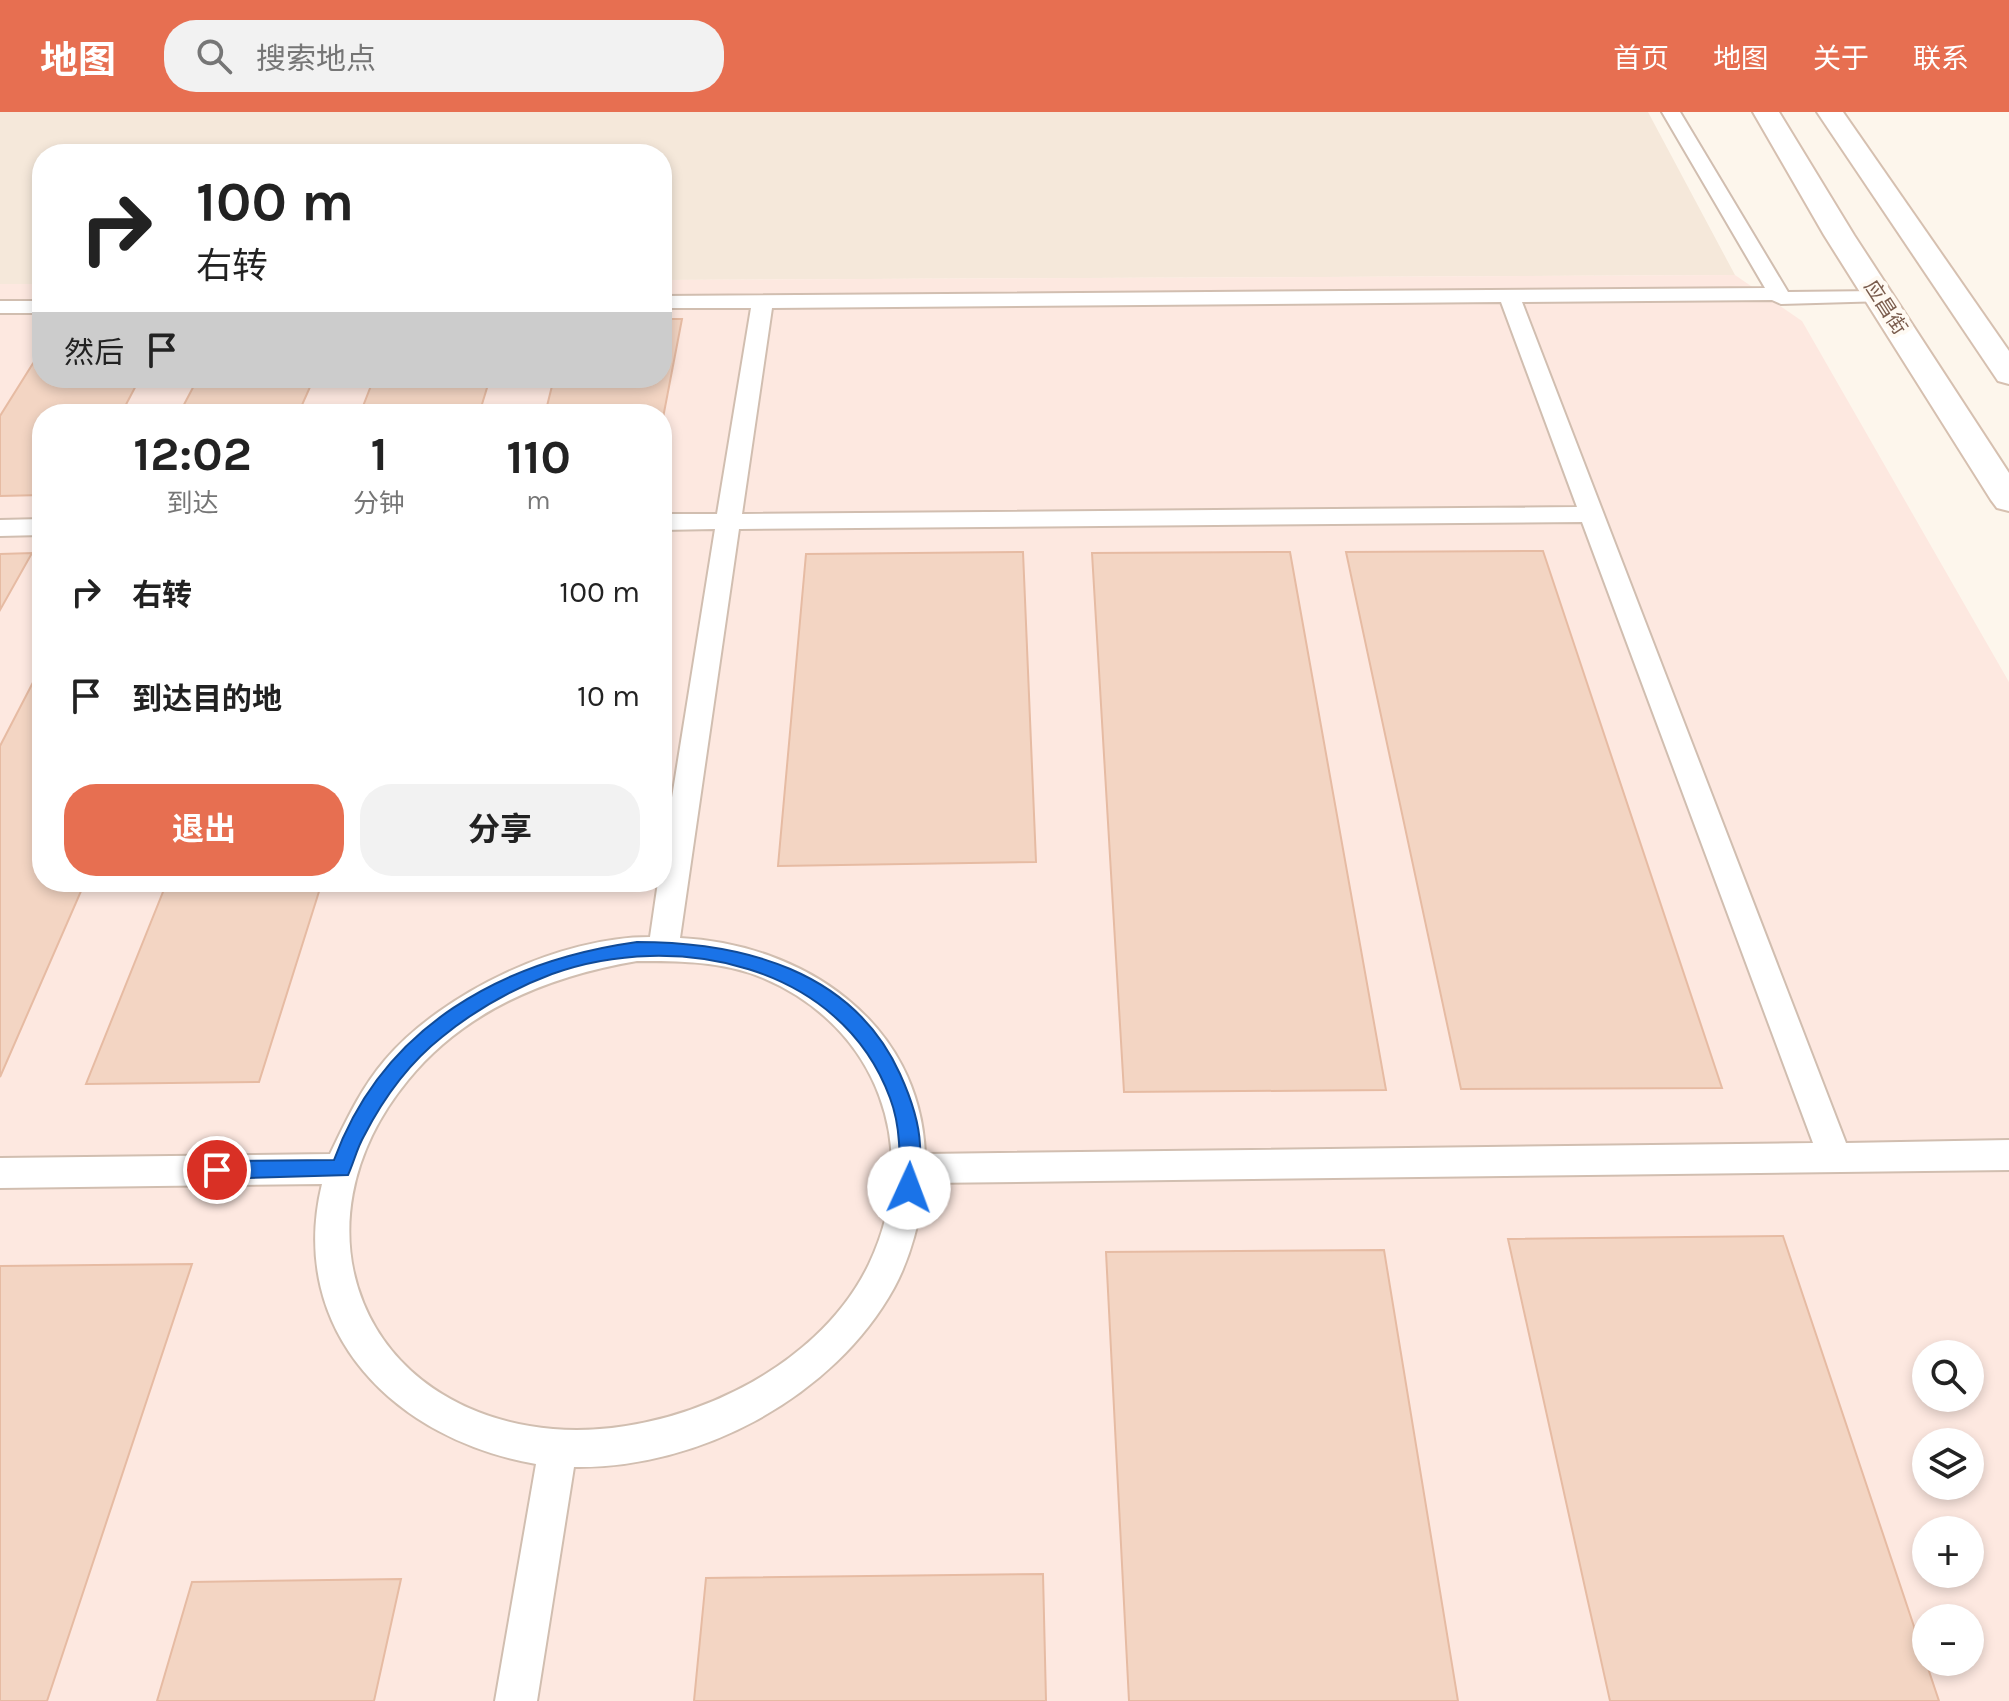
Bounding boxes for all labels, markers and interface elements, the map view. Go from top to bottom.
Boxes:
search box [164,20,724,92]
icon: search [192,34,236,78]
text: 地图 [40,38,116,83]
text: 搜索地点 [256,41,376,77]
text: 首页 [1613,42,1669,75]
text: 地图 [1713,42,1769,75]
text: 关于 [1813,42,1869,75]
text: 联系 [1913,42,1969,75]
text: 100 m [196,169,354,234]
icon: right [64,176,168,280]
text: 右转 [196,245,268,287]
street label: 应昌街 [1860,276,1912,339]
icon: arrive [140,328,184,372]
text: 然后 [64,335,124,371]
text: 12:02 [133,426,252,482]
text: 1 [370,426,388,482]
text: 110 [506,429,571,485]
text: m [526,485,551,516]
text: 到达 [166,488,218,519]
text: 分钟 [353,488,405,519]
icon: right [64,570,108,614]
text: 100 m [559,574,640,610]
text: 右转 [132,577,192,613]
icon: arrive [64,674,108,718]
text: 10 m [577,678,640,714]
text: 到达目的地 [132,681,282,717]
button: 退出 [64,784,344,876]
button: 分享 [360,784,640,876]
pin [183,1136,251,1204]
position arrow [867,1146,951,1230]
icon: arrive [195,1148,239,1192]
map controls [1912,1340,1984,1676]
button: search [1912,1340,1984,1412]
button: layers [1912,1428,1984,1500]
button: + [1912,1516,1984,1588]
button: − [1912,1604,1984,1676]

